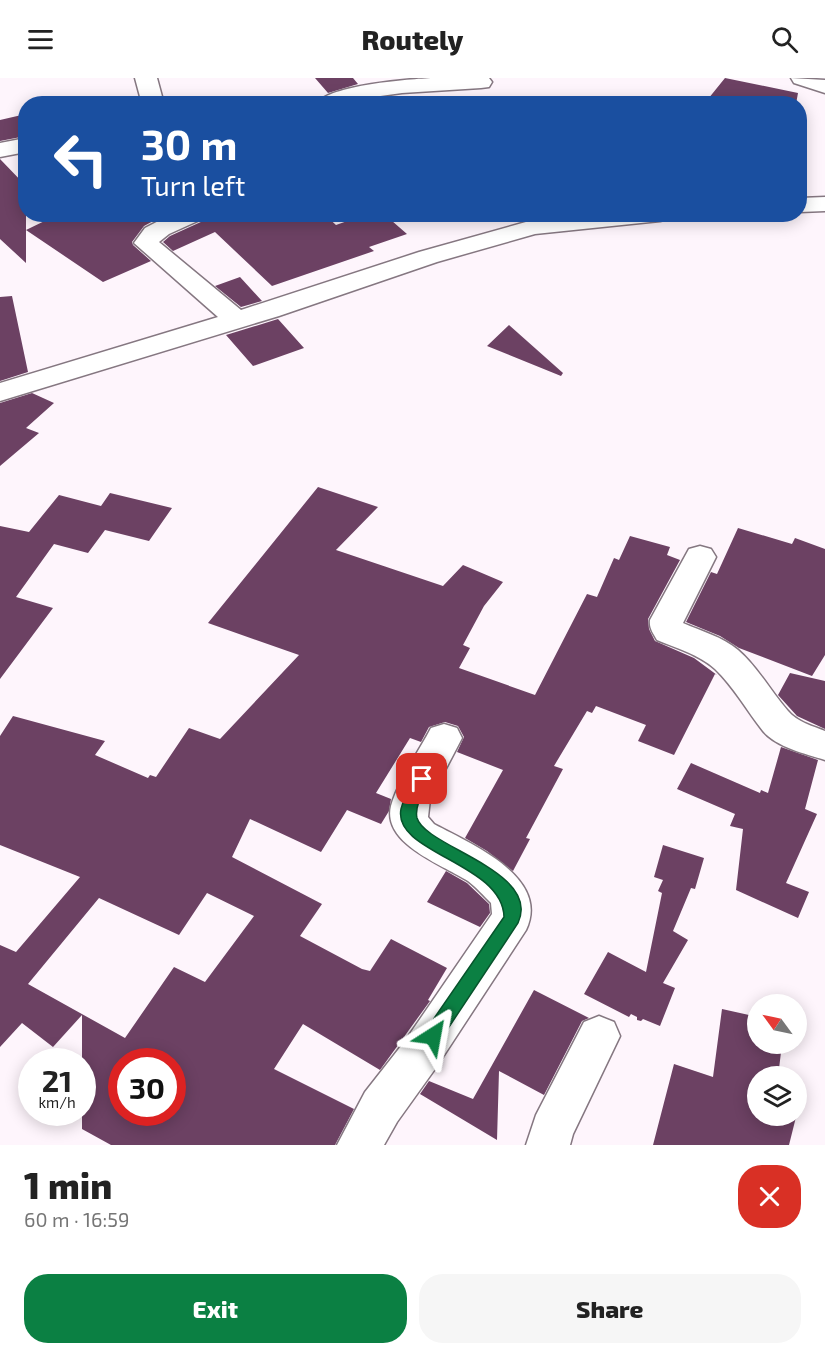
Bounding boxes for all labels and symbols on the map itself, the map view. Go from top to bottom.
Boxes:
pin [396,753,447,804]
north arrow [747,994,807,1054]
position arrow [401,1004,465,1068]
speed limit sign: 30 [108,1048,186,1126]

